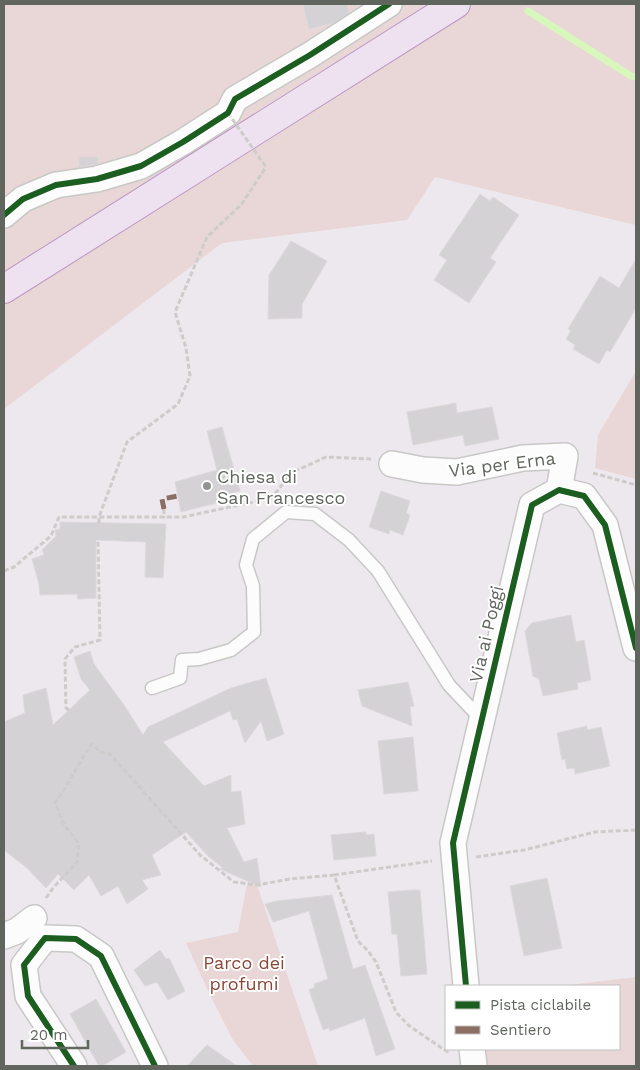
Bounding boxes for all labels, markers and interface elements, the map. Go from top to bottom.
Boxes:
street label: Via per Erna [447,447,557,481]
place label: Chiesa di San Francesco [217,466,345,508]
marker: Chiesa di San Francesco [201,480,213,492]
street label: Via ai Poggi [465,583,507,685]
park label: Parco dei profumi [203,952,285,994]
legend [445,985,620,1050]
text: Pista ciclabile [490,996,591,1014]
scale bar [22,1018,89,1050]
text: Sentiero [490,1021,551,1039]
text: 20 m [30,1026,68,1044]

